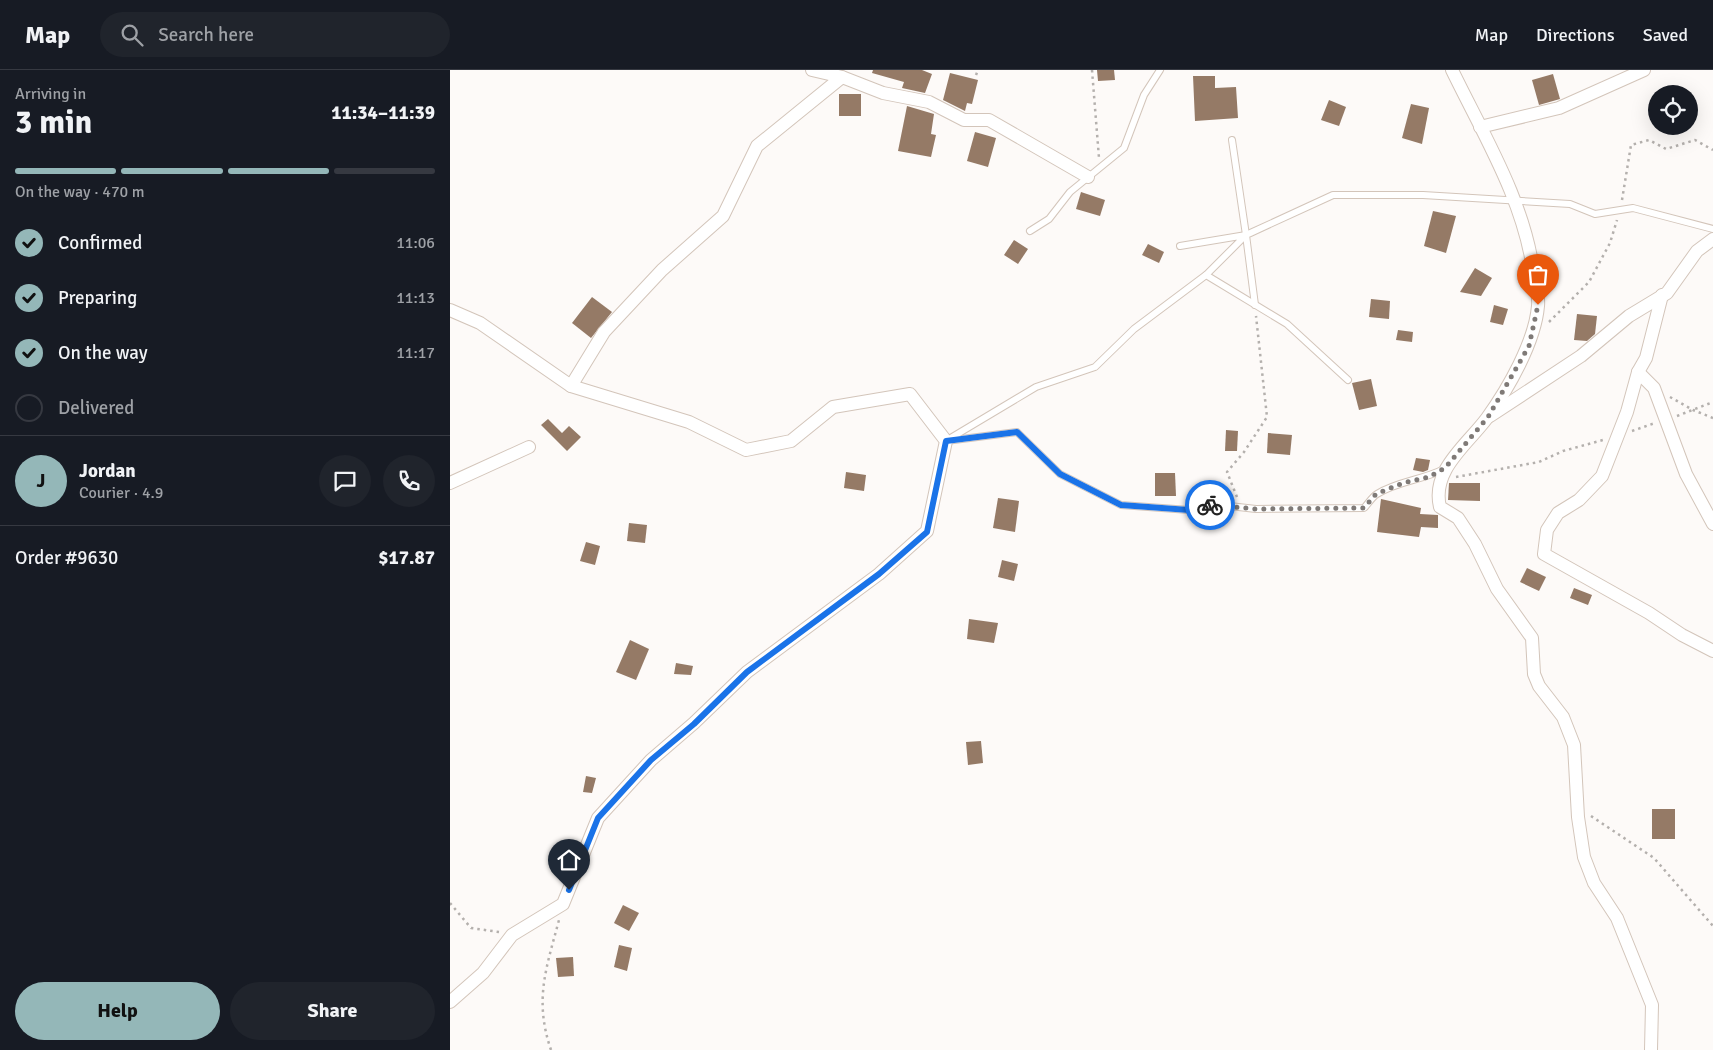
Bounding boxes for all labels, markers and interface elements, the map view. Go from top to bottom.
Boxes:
search box [100,12,450,57]
text: Map [25,20,70,50]
icon: search [118,21,146,49]
text: Search here [158,23,254,47]
text: Map [1475,24,1508,46]
text: Directions [1536,24,1615,46]
text: Saved [1643,24,1688,46]
text: Arriving in [15,84,86,104]
map controls [1648,85,1698,135]
button: locate [1648,85,1698,135]
text: 11:34–11:39 [331,101,435,125]
text: 3 min [15,103,92,142]
text: On the way · 470 m [15,182,145,202]
icon: check [15,229,43,257]
text: Confirmed [58,231,142,255]
text: 11:06 [396,233,435,253]
pin [1517,254,1559,305]
icon: bag [1524,261,1552,289]
icon: check [15,284,43,312]
text: Preparing [58,286,137,310]
text: 11:13 [396,288,435,308]
icon: check [15,339,43,367]
text: On the way [58,341,148,365]
text: 11:17 [396,343,435,363]
text: Delivered [58,396,134,420]
button: chat [319,455,371,507]
button: phone [383,455,435,507]
text: Jordan [79,459,136,483]
text: J [37,469,45,493]
courier [1185,480,1235,530]
text: Courier · 4.9 [79,483,163,503]
icon: bike [1196,491,1224,519]
text: Order #9630 [15,546,118,570]
text: $17.87 [378,546,435,570]
pin [548,839,590,890]
icon: home [555,846,583,874]
button: Help [15,982,220,1040]
button: Share [230,982,435,1040]

